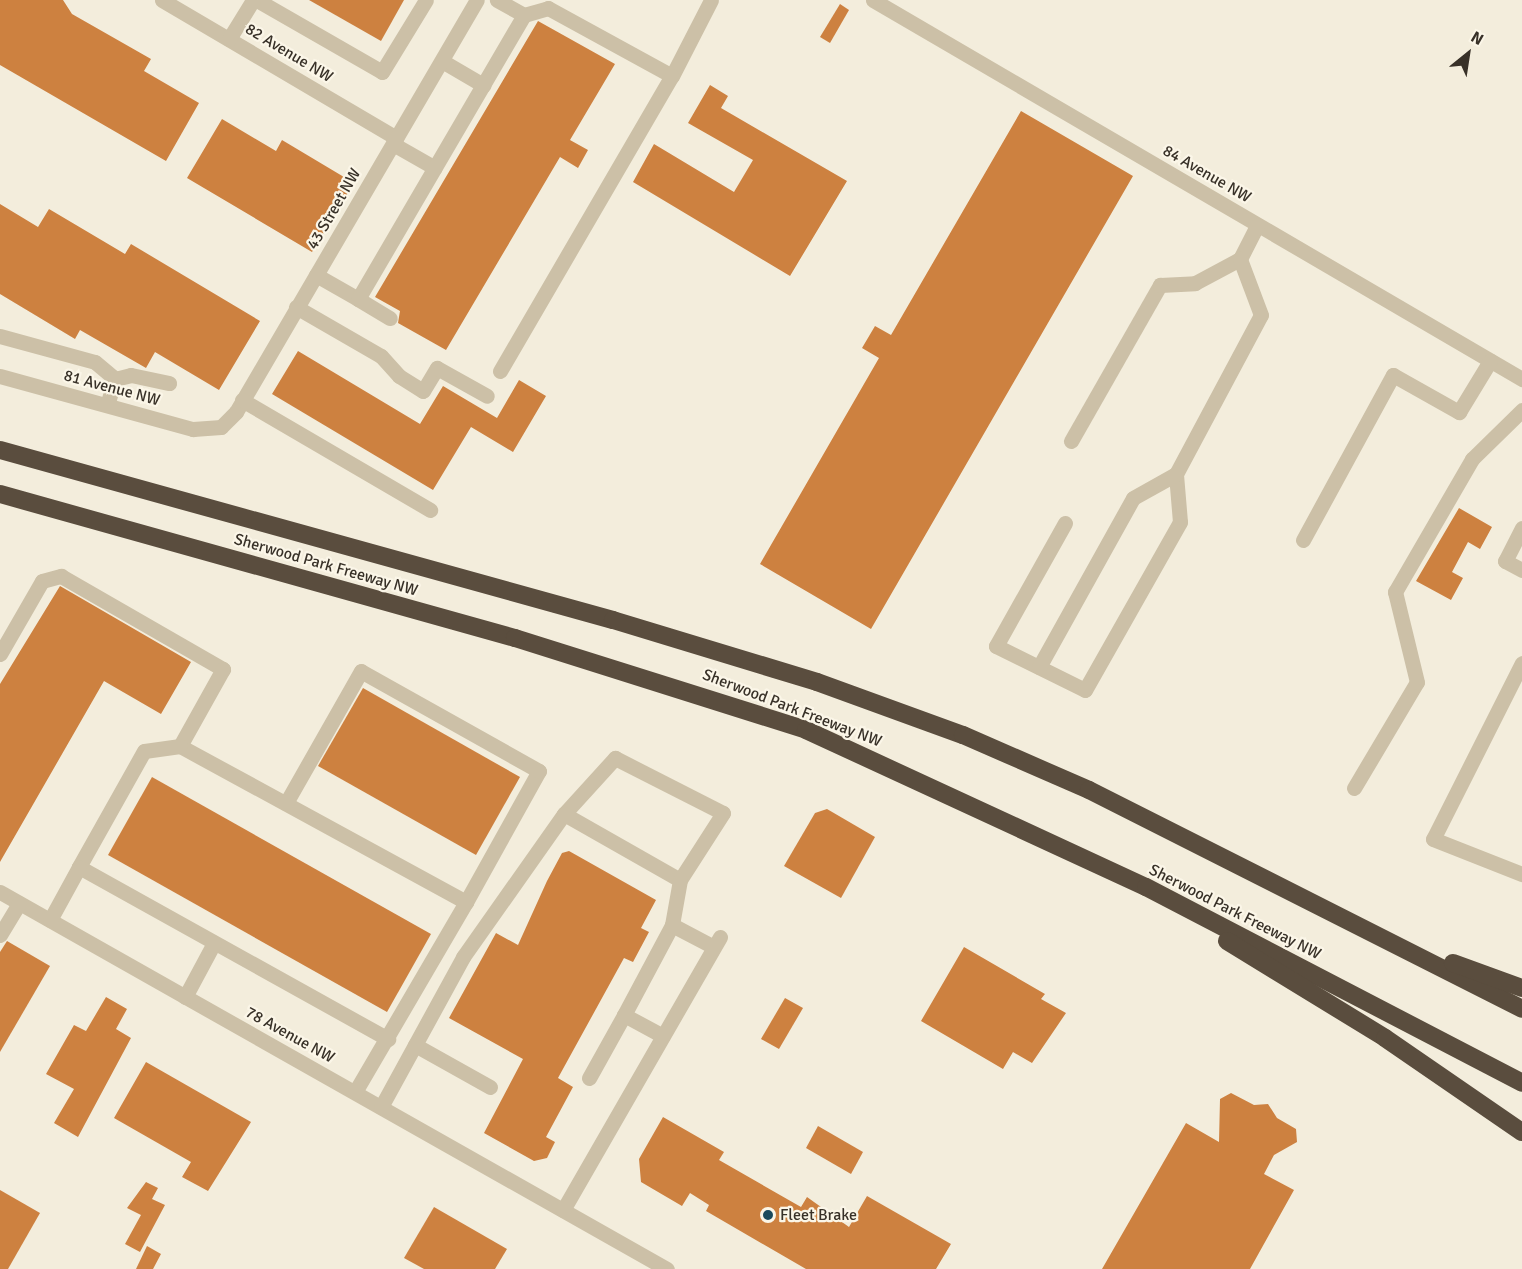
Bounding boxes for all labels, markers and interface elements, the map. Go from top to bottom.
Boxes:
street label: 82 Avenue NW [242,19,336,87]
north arrow [1438,24,1498,84]
text: N [1467,27,1487,50]
street label: 84 Avenue NW [1159,141,1255,207]
street label: 43 Street NW [303,165,365,253]
street label: 81 Avenue NW [62,366,162,410]
street label: Sherwood Park Freeway NW [232,530,420,600]
street label: Sherwood Park Freeway NW [700,665,884,751]
street label: Sherwood Park Freeway NW [1146,860,1324,964]
street label: 78 Avenue NW [242,1003,338,1067]
place label: Fleet Brake [780,1205,857,1225]
marker: Fleet Brake [761,1208,775,1222]

